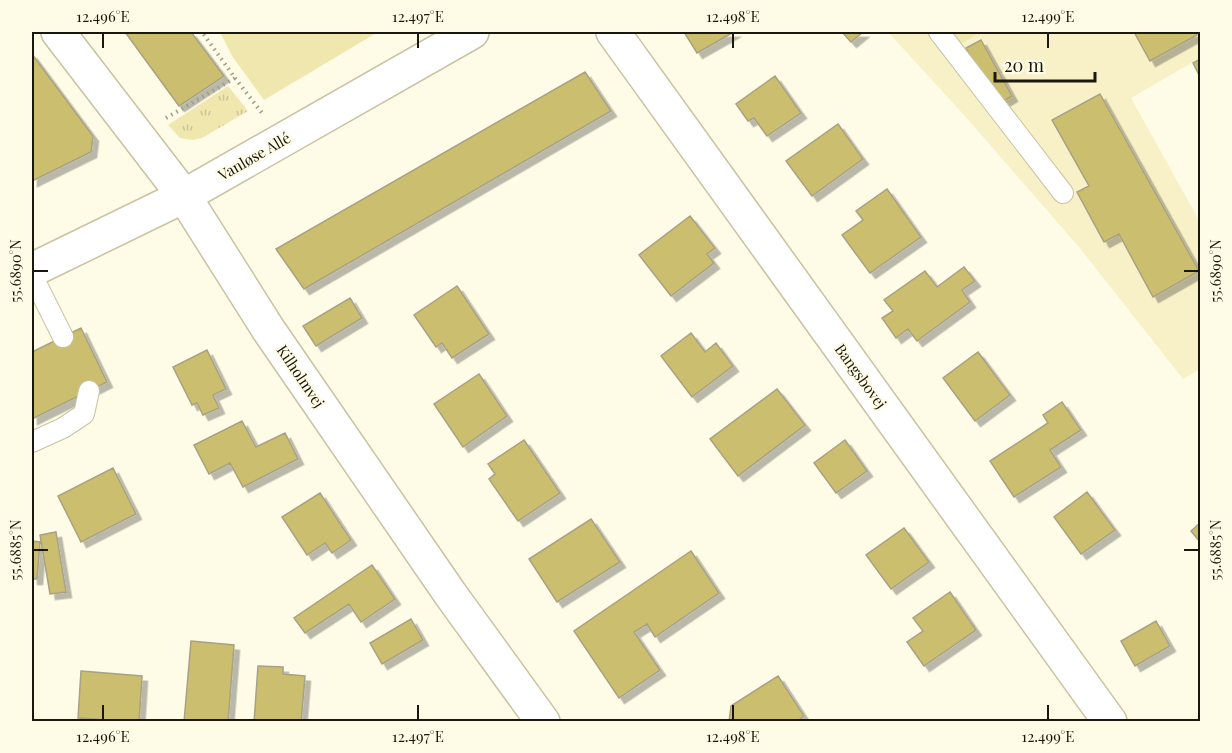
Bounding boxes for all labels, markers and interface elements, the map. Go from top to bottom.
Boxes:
text: 12.496°E [76,6,130,26]
text: 12.497°E [392,6,444,26]
text: 12.498°E [706,6,760,26]
text: 12.499°E [1022,6,1074,26]
scale bar [995,45,1096,83]
text: 20 m [1004,53,1044,77]
street label: Vanløse Allé [213,127,294,185]
text: 55.6890°N [5,239,25,303]
text: 55.6890°N [1205,239,1225,303]
street label: Bangsbovej [831,340,891,412]
street label: Kilholmvej [273,341,329,411]
text: 55.6885°N [5,519,25,581]
text: 55.6885°N [1205,519,1225,581]
text: 12.496°E [76,726,130,746]
text: 12.497°E [392,726,444,746]
text: 12.498°E [706,726,760,746]
text: 12.499°E [1022,726,1074,746]

